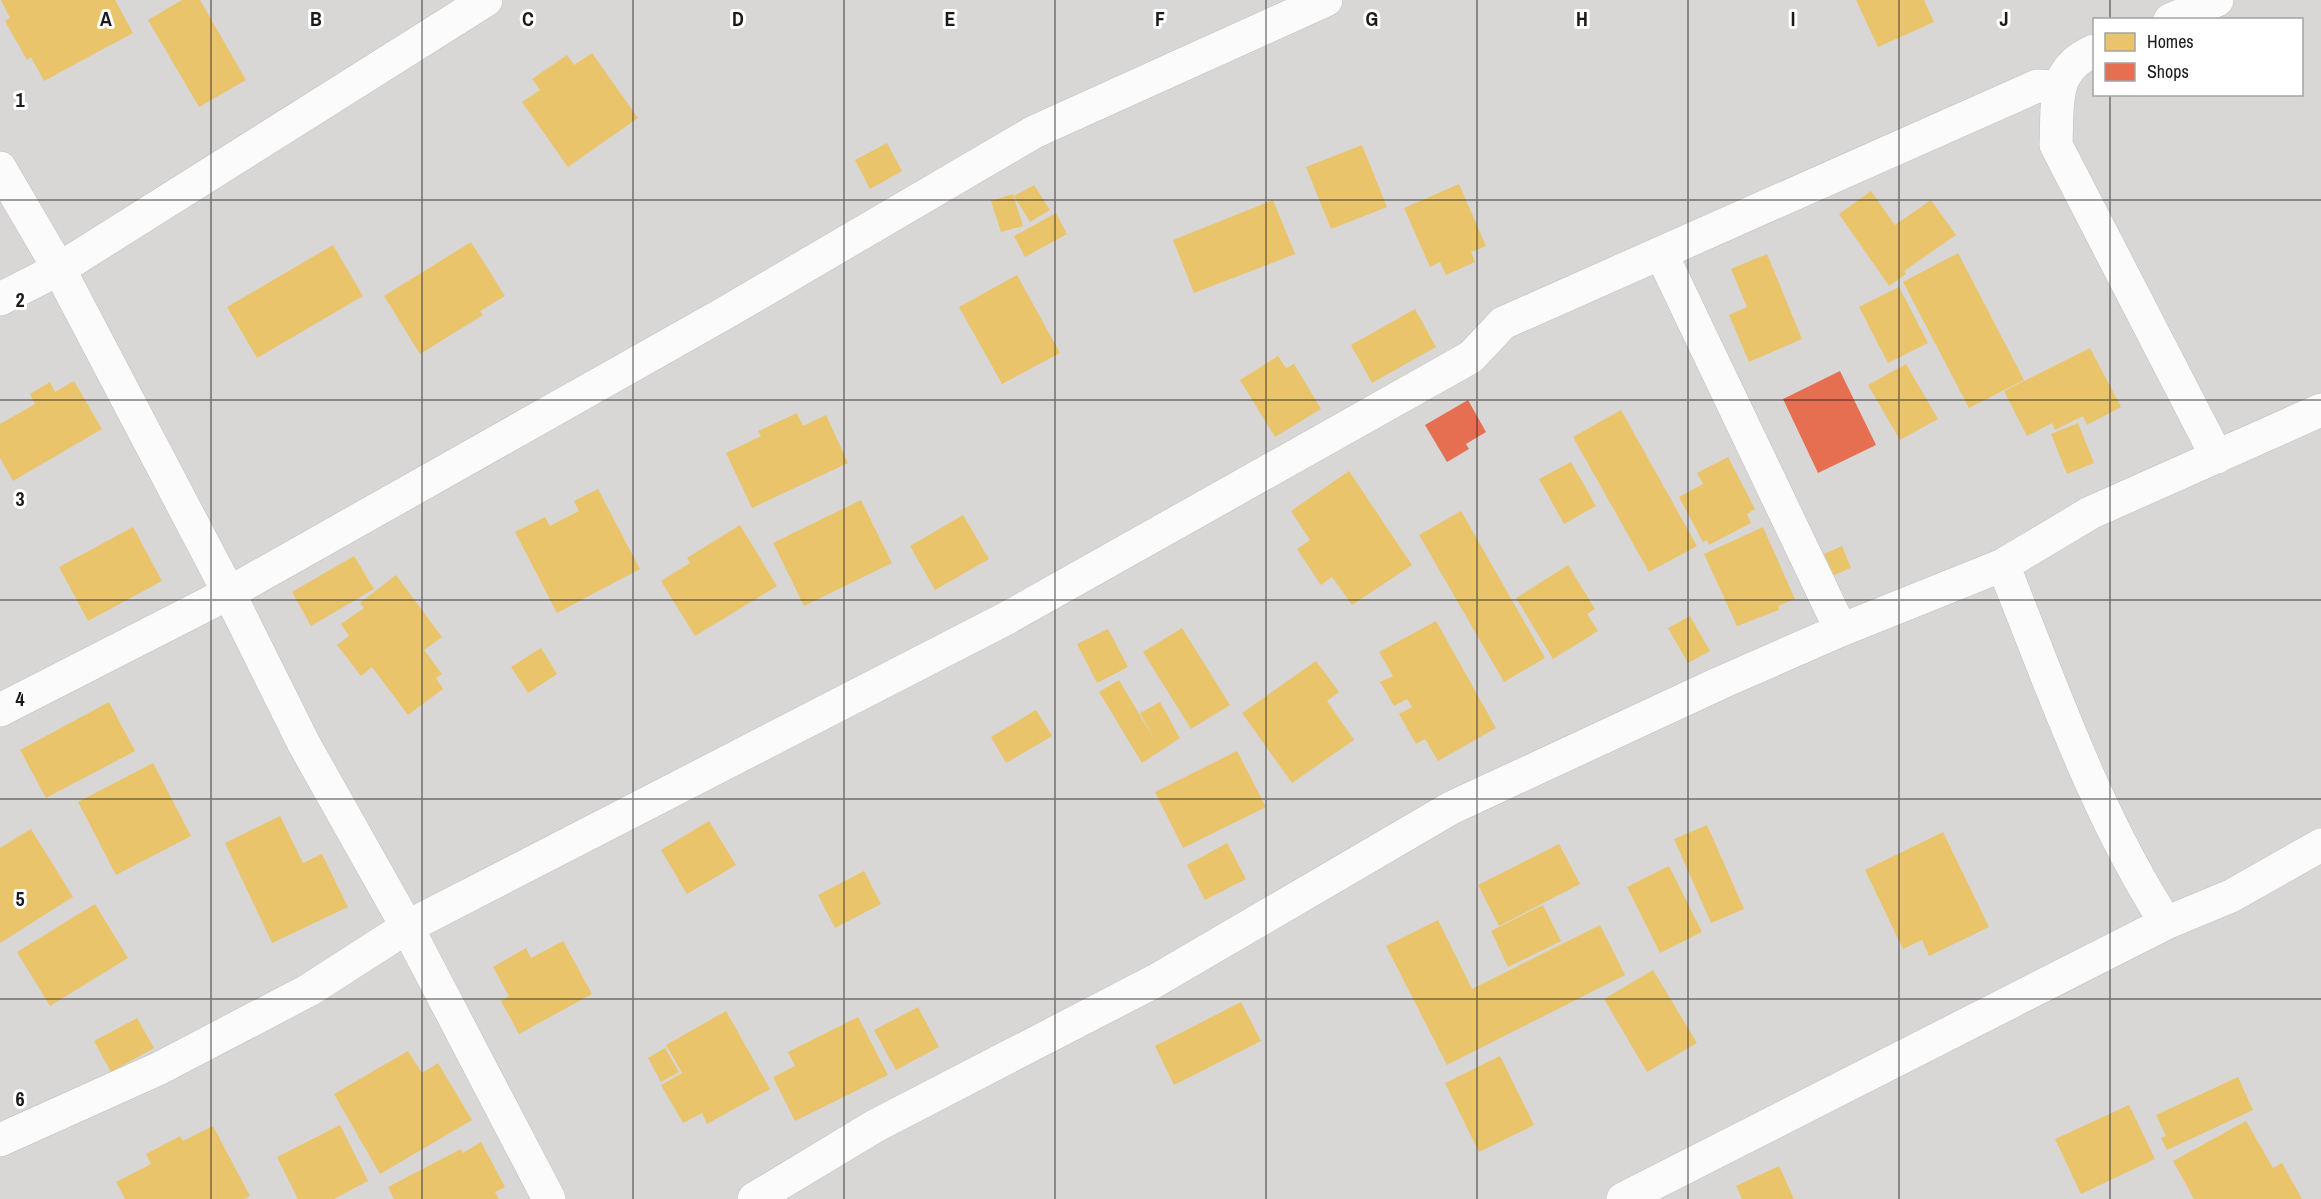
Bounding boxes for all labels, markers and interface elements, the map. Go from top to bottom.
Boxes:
text: A [100,5,112,32]
text: B [310,5,322,32]
text: C [522,5,534,32]
text: D [732,5,744,32]
text: E [945,5,956,32]
text: F [1155,5,1165,32]
text: G [1366,5,1378,32]
text: H [1576,5,1588,32]
text: I [1791,5,1795,32]
text: J [1999,5,2009,32]
legend [2093,18,2303,96]
text: Homes [2147,29,2194,54]
text: Shops [2147,59,2189,84]
text: 1 [15,86,25,113]
text: 2 [15,286,25,313]
text: 3 [15,485,25,512]
text: 4 [15,685,25,712]
text: 5 [15,885,25,912]
text: 6 [15,1085,25,1112]

